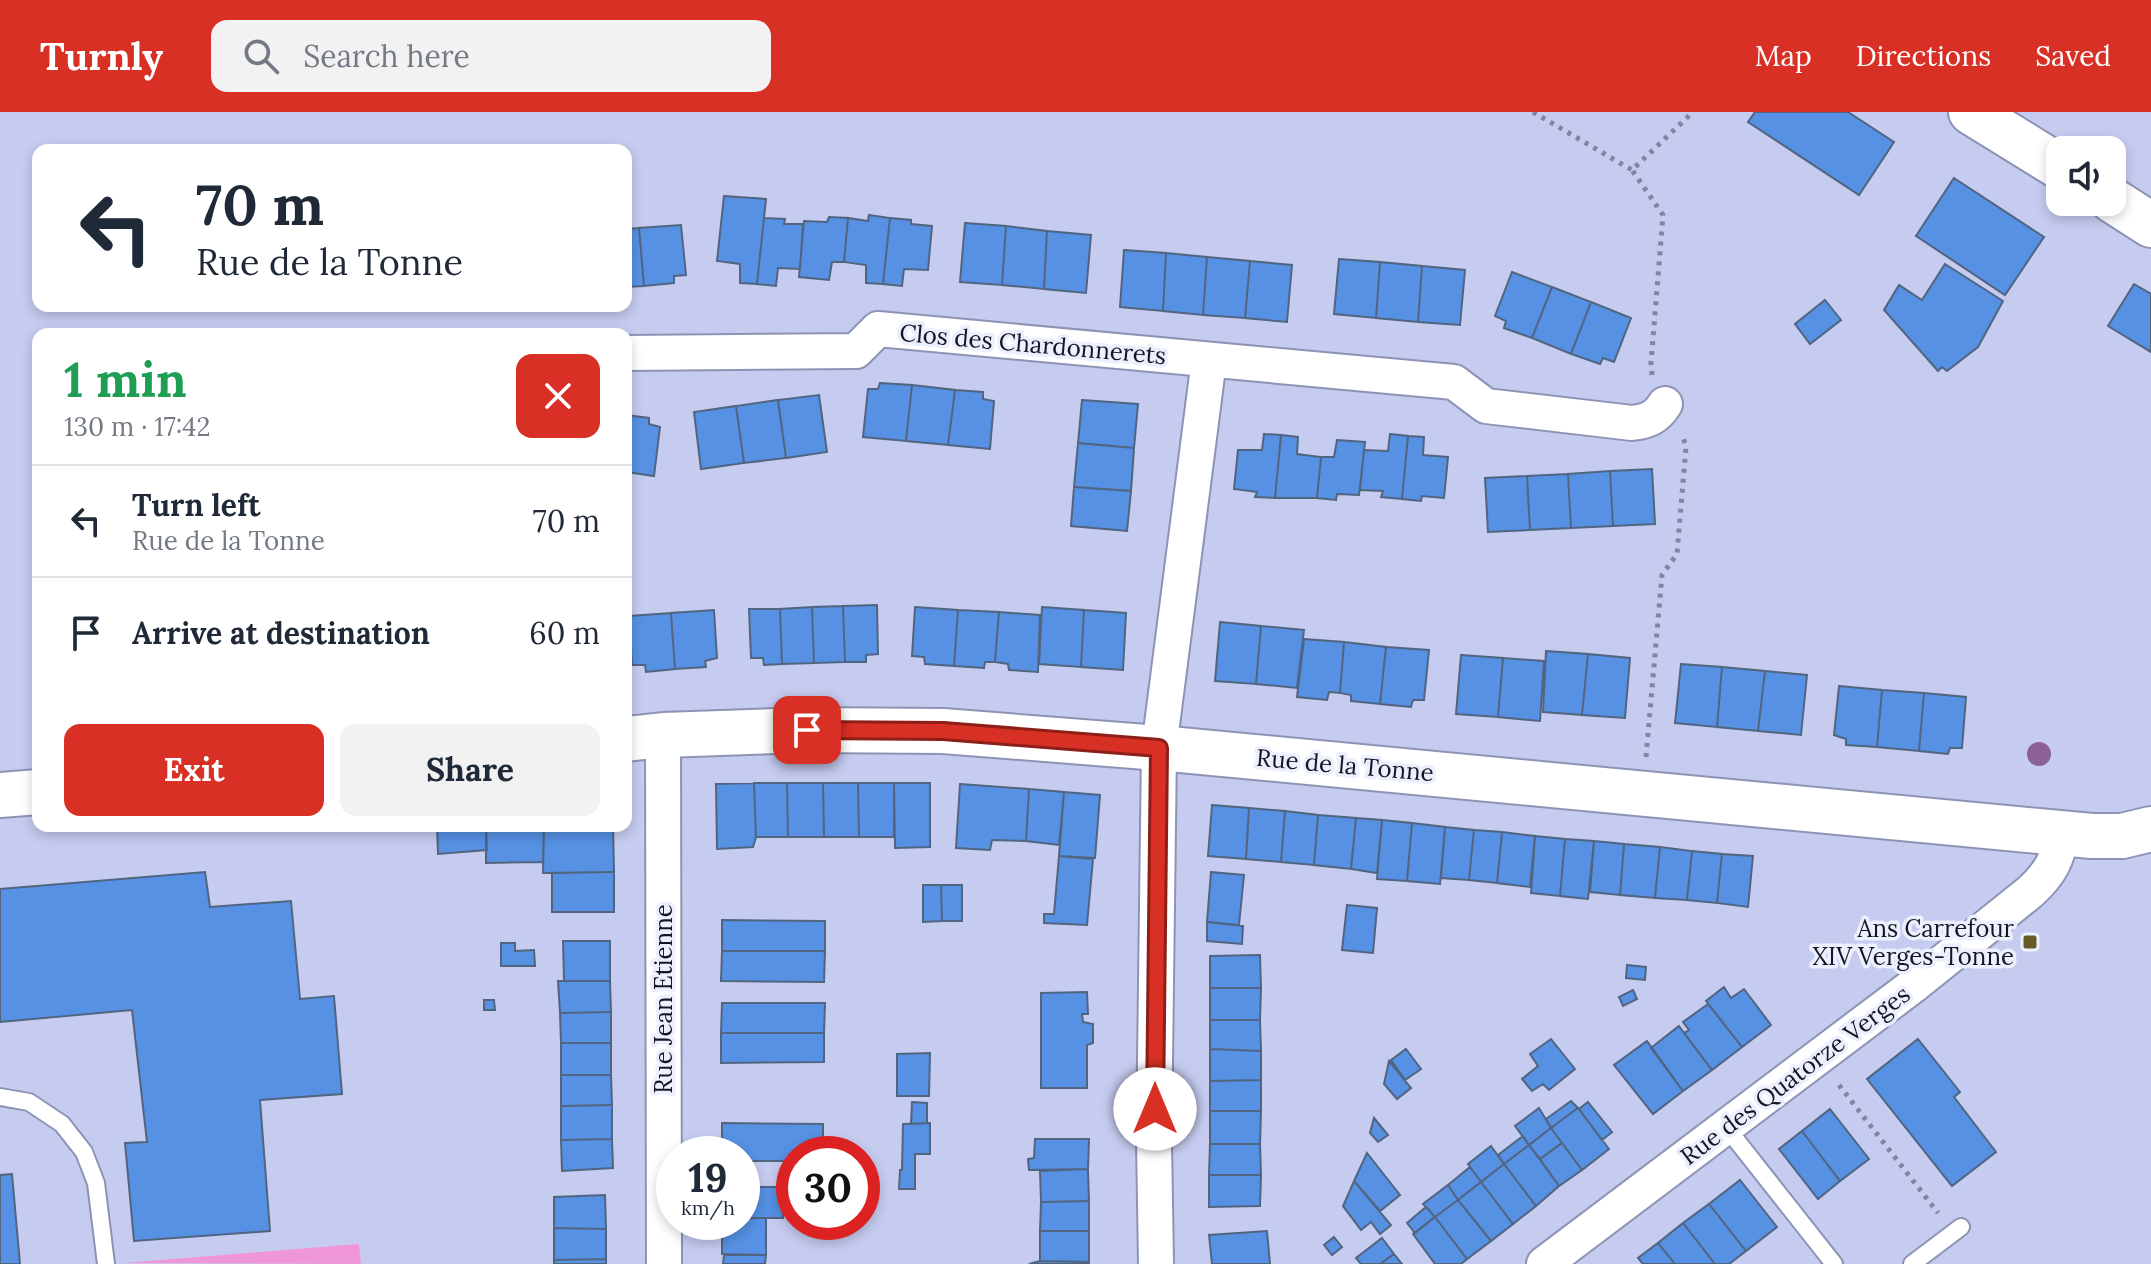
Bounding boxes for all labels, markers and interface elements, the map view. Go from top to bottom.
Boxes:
search box [211,20,771,92]
text: Turnly [40,32,163,80]
icon: search [239,34,283,78]
text: Search here [303,37,470,75]
text: Map [1755,38,1812,74]
text: Directions [1856,38,1991,74]
text: Saved [2035,38,2111,74]
map controls [2046,136,2126,216]
button: sound [2046,136,2126,216]
text: 70 m [196,169,324,240]
icon: left [64,176,168,280]
text: Rue de la Tonne [196,239,463,285]
street label: Clos des Chardonnerets [899,317,1167,371]
text: 1 min [64,349,187,410]
button: close [516,354,600,438]
text: 130 m · 17:42 [64,410,210,443]
text: Turn left [132,486,260,524]
icon: left [64,499,108,543]
text: 70 m [533,502,600,540]
text: Rue de la Tonne [132,524,325,557]
icon: arrive [64,611,108,655]
text: Arrive at destination [132,614,430,652]
text: 60 m [529,614,600,652]
pin [773,696,841,764]
icon: arrive [785,708,829,752]
button: Exit [64,724,324,816]
button: Share [340,724,600,816]
street label: Rue de la Tonne [1255,742,1435,788]
street label: Rue Jean Etienne [648,904,679,1094]
place label: Ans Carrefour XIV Verges-Tonne [1813,913,2015,972]
marker: Ans Carrefour XIV Verges-Tonne [2021,933,2039,951]
street label: Rue des Quatorze Verges [1674,978,1916,1172]
position arrow [1113,1067,1197,1151]
speed limit sign: 30 [776,1136,880,1240]
text: 19 [688,1152,728,1203]
text: km/h [681,1195,735,1220]

